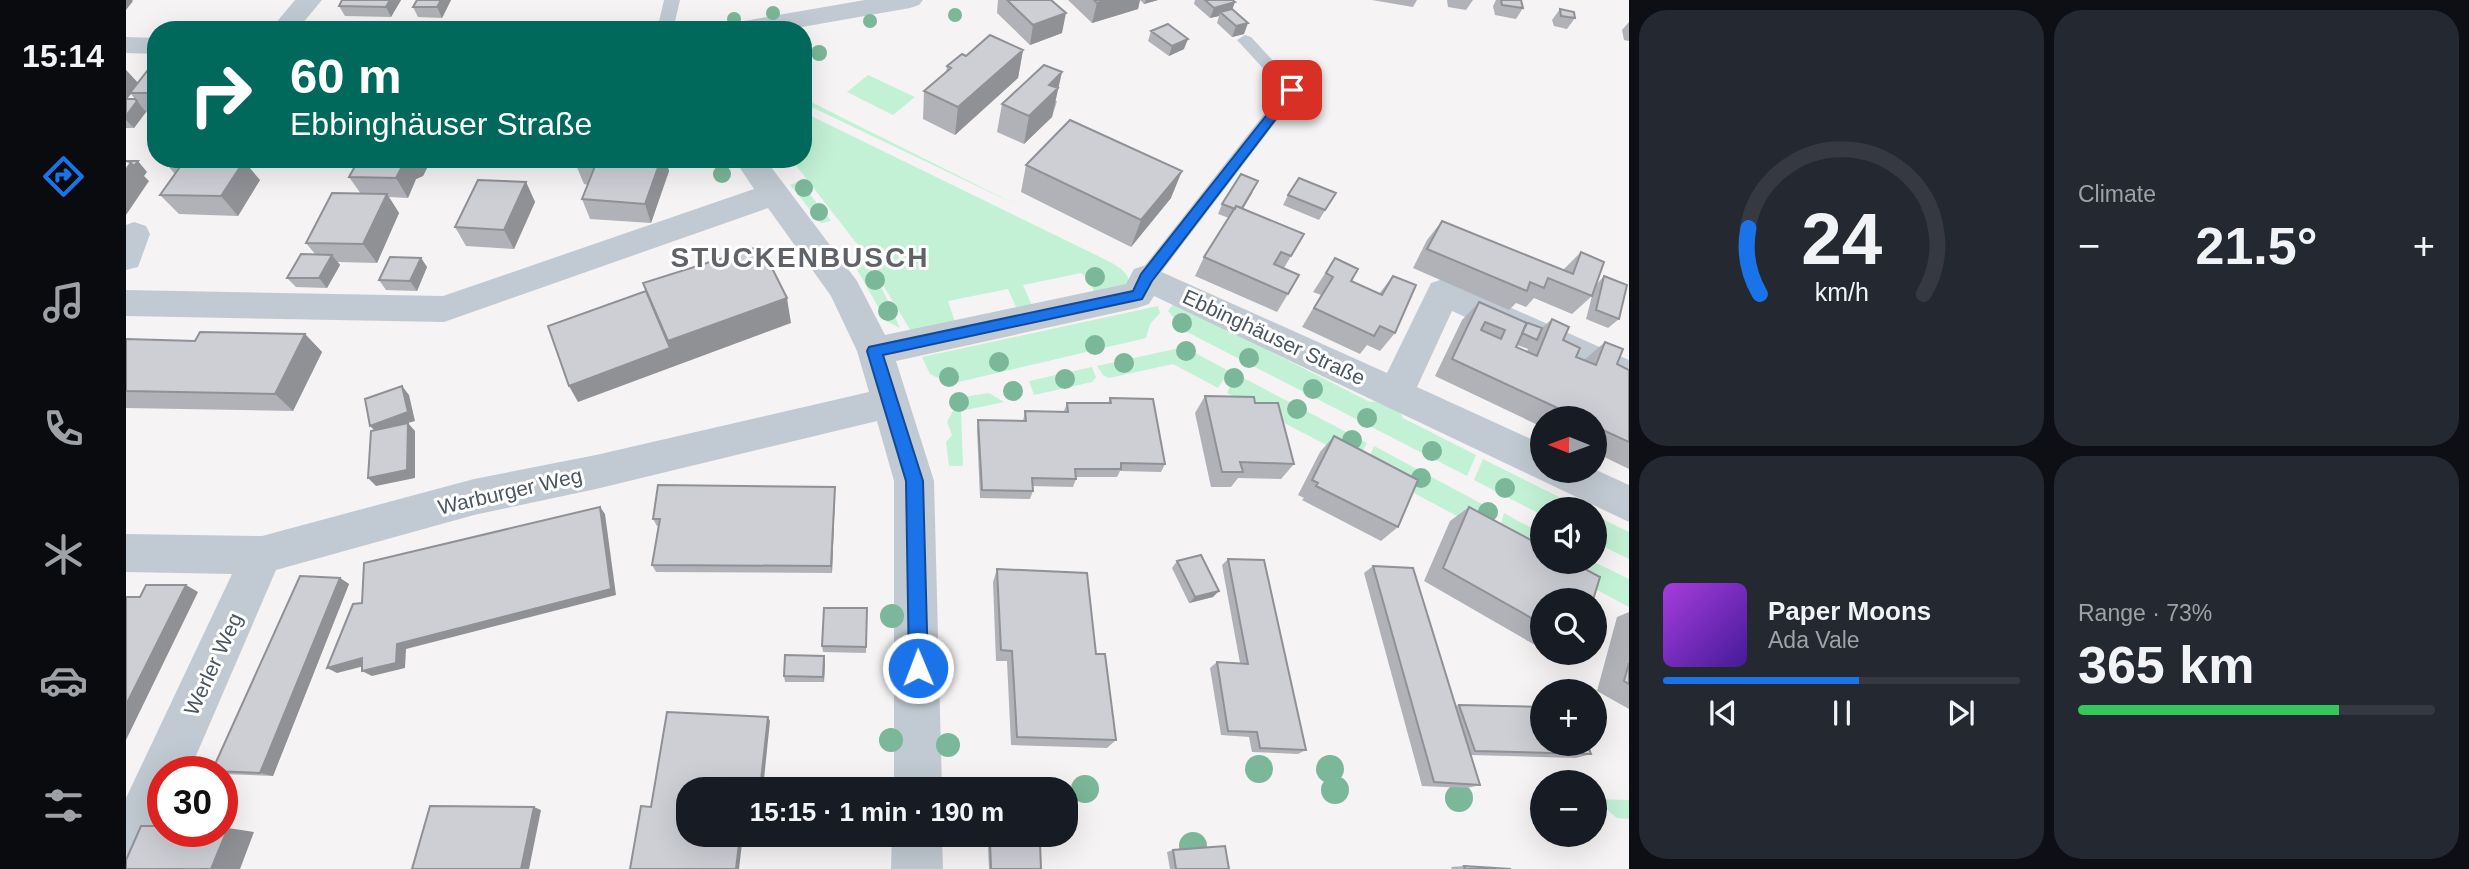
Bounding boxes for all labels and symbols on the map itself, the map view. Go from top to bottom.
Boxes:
pin [1262,60,1322,120]
district label: STUCKENBUSCH [671,242,929,273]
street label: Ebbinghäuser Straße [1179,285,1369,389]
north arrow [1530,406,1606,483]
street label: Warburger Weg [436,463,584,519]
street label: Werler Weg [179,609,247,719]
position arrow [881,631,955,705]
speed limit sign: 30 [147,756,238,847]

